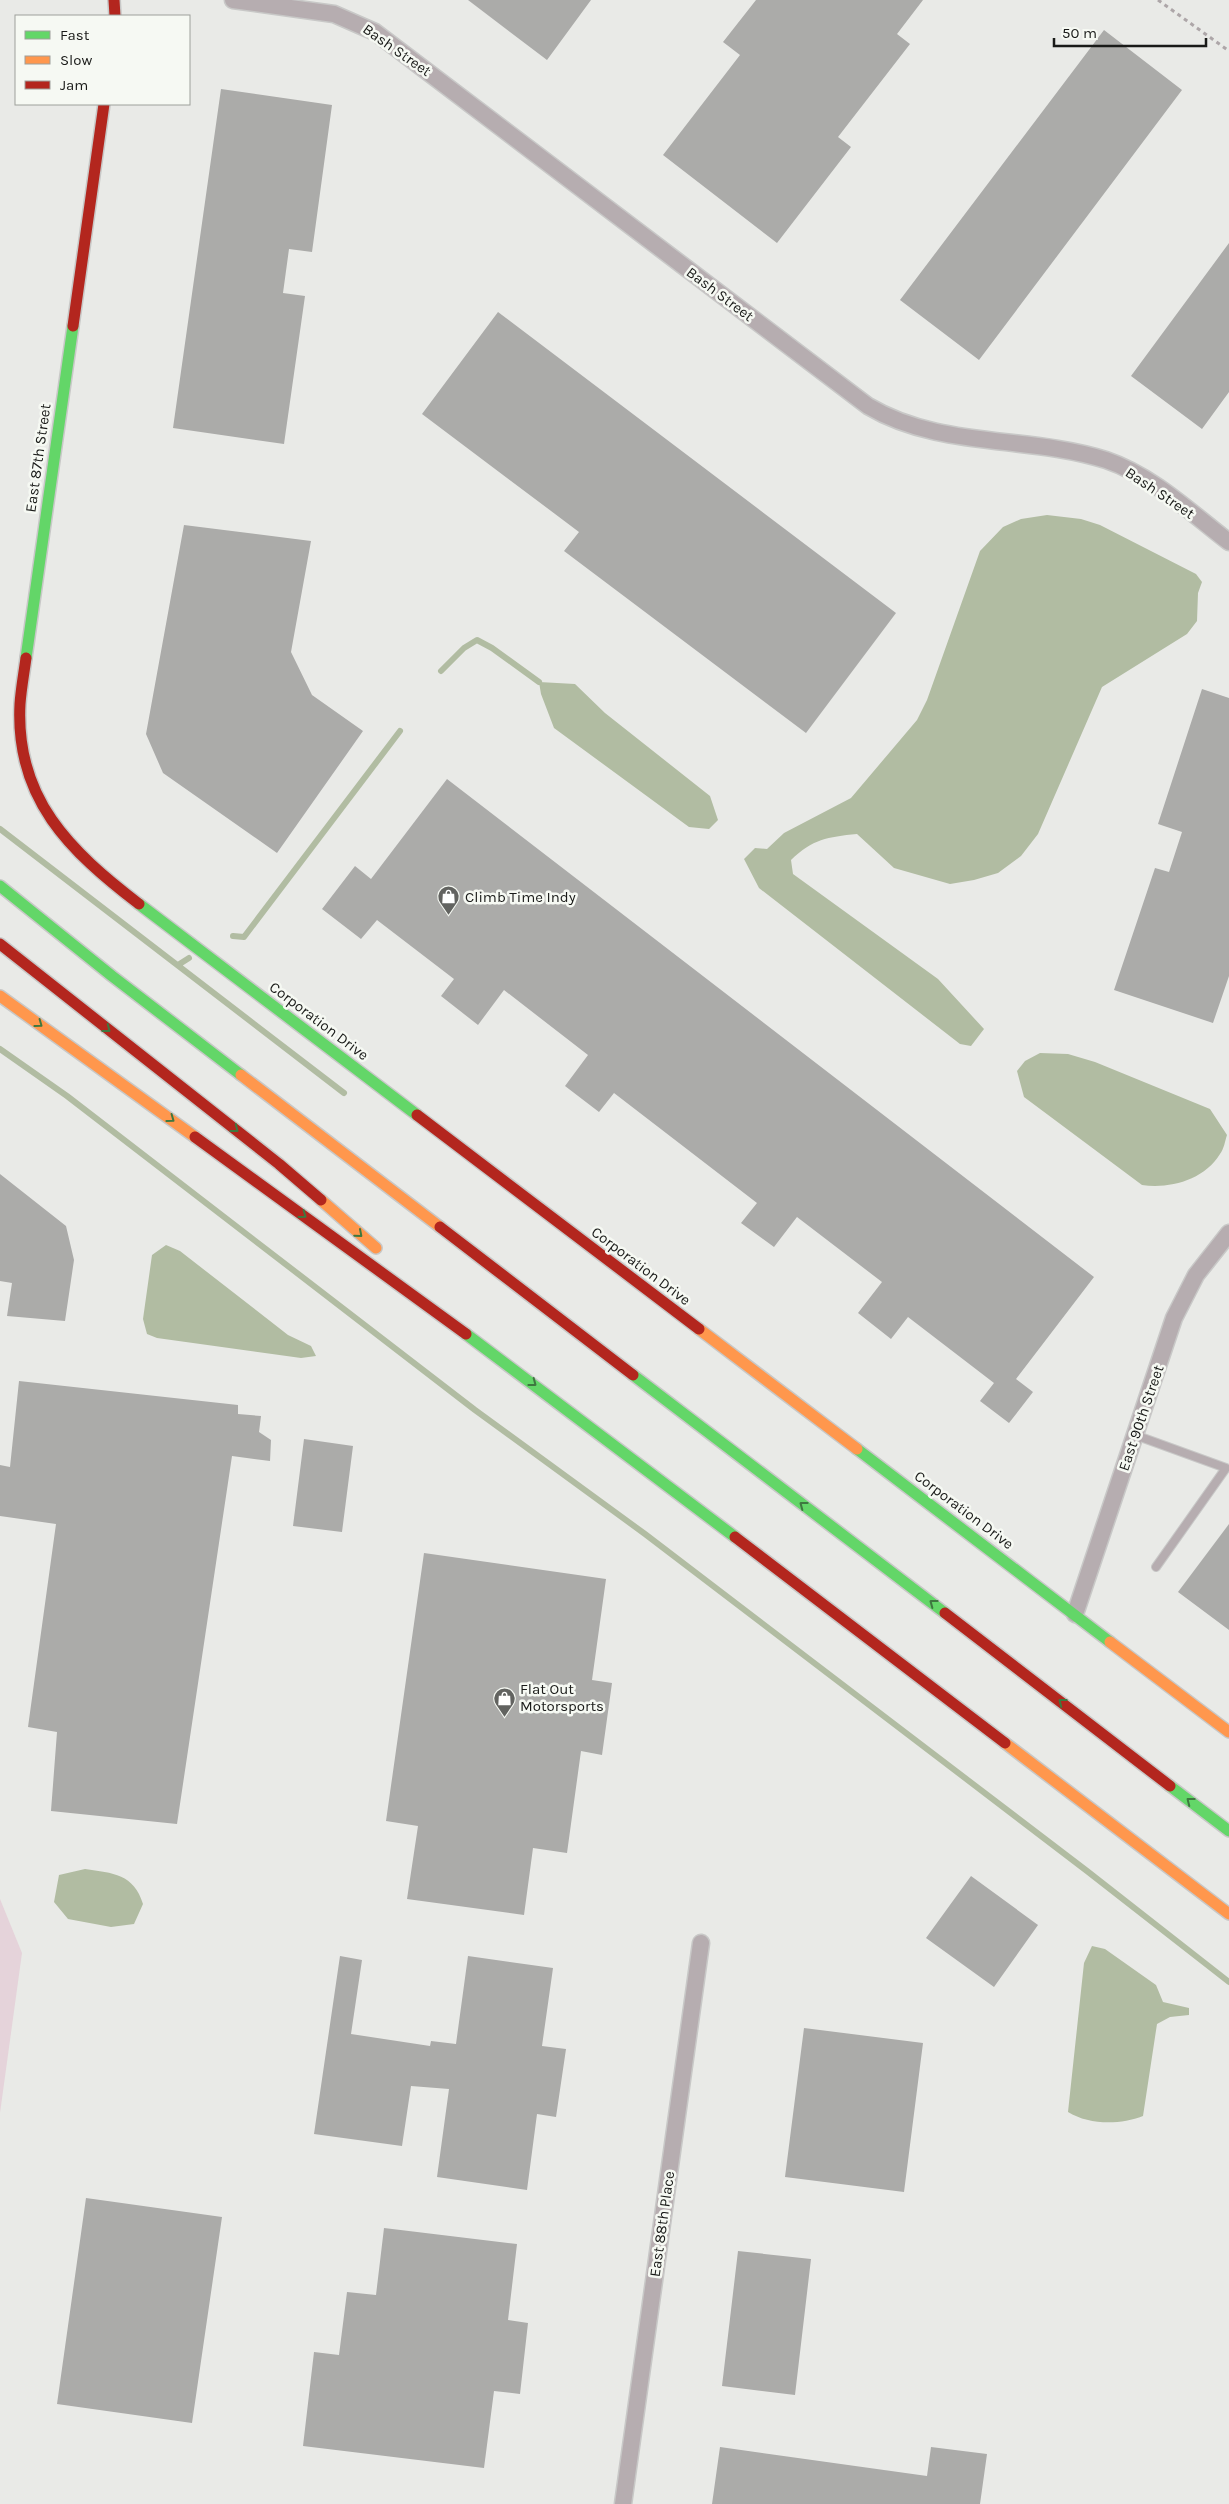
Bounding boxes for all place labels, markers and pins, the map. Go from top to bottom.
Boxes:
shop icon: Climb Time Indy [437,885,461,916]
place label: Climb Time Indy [465,888,576,906]
place label: Flat Out Motorsports [520,1680,604,1715]
shop icon: Flat Out Motorsports [492,1686,516,1717]

